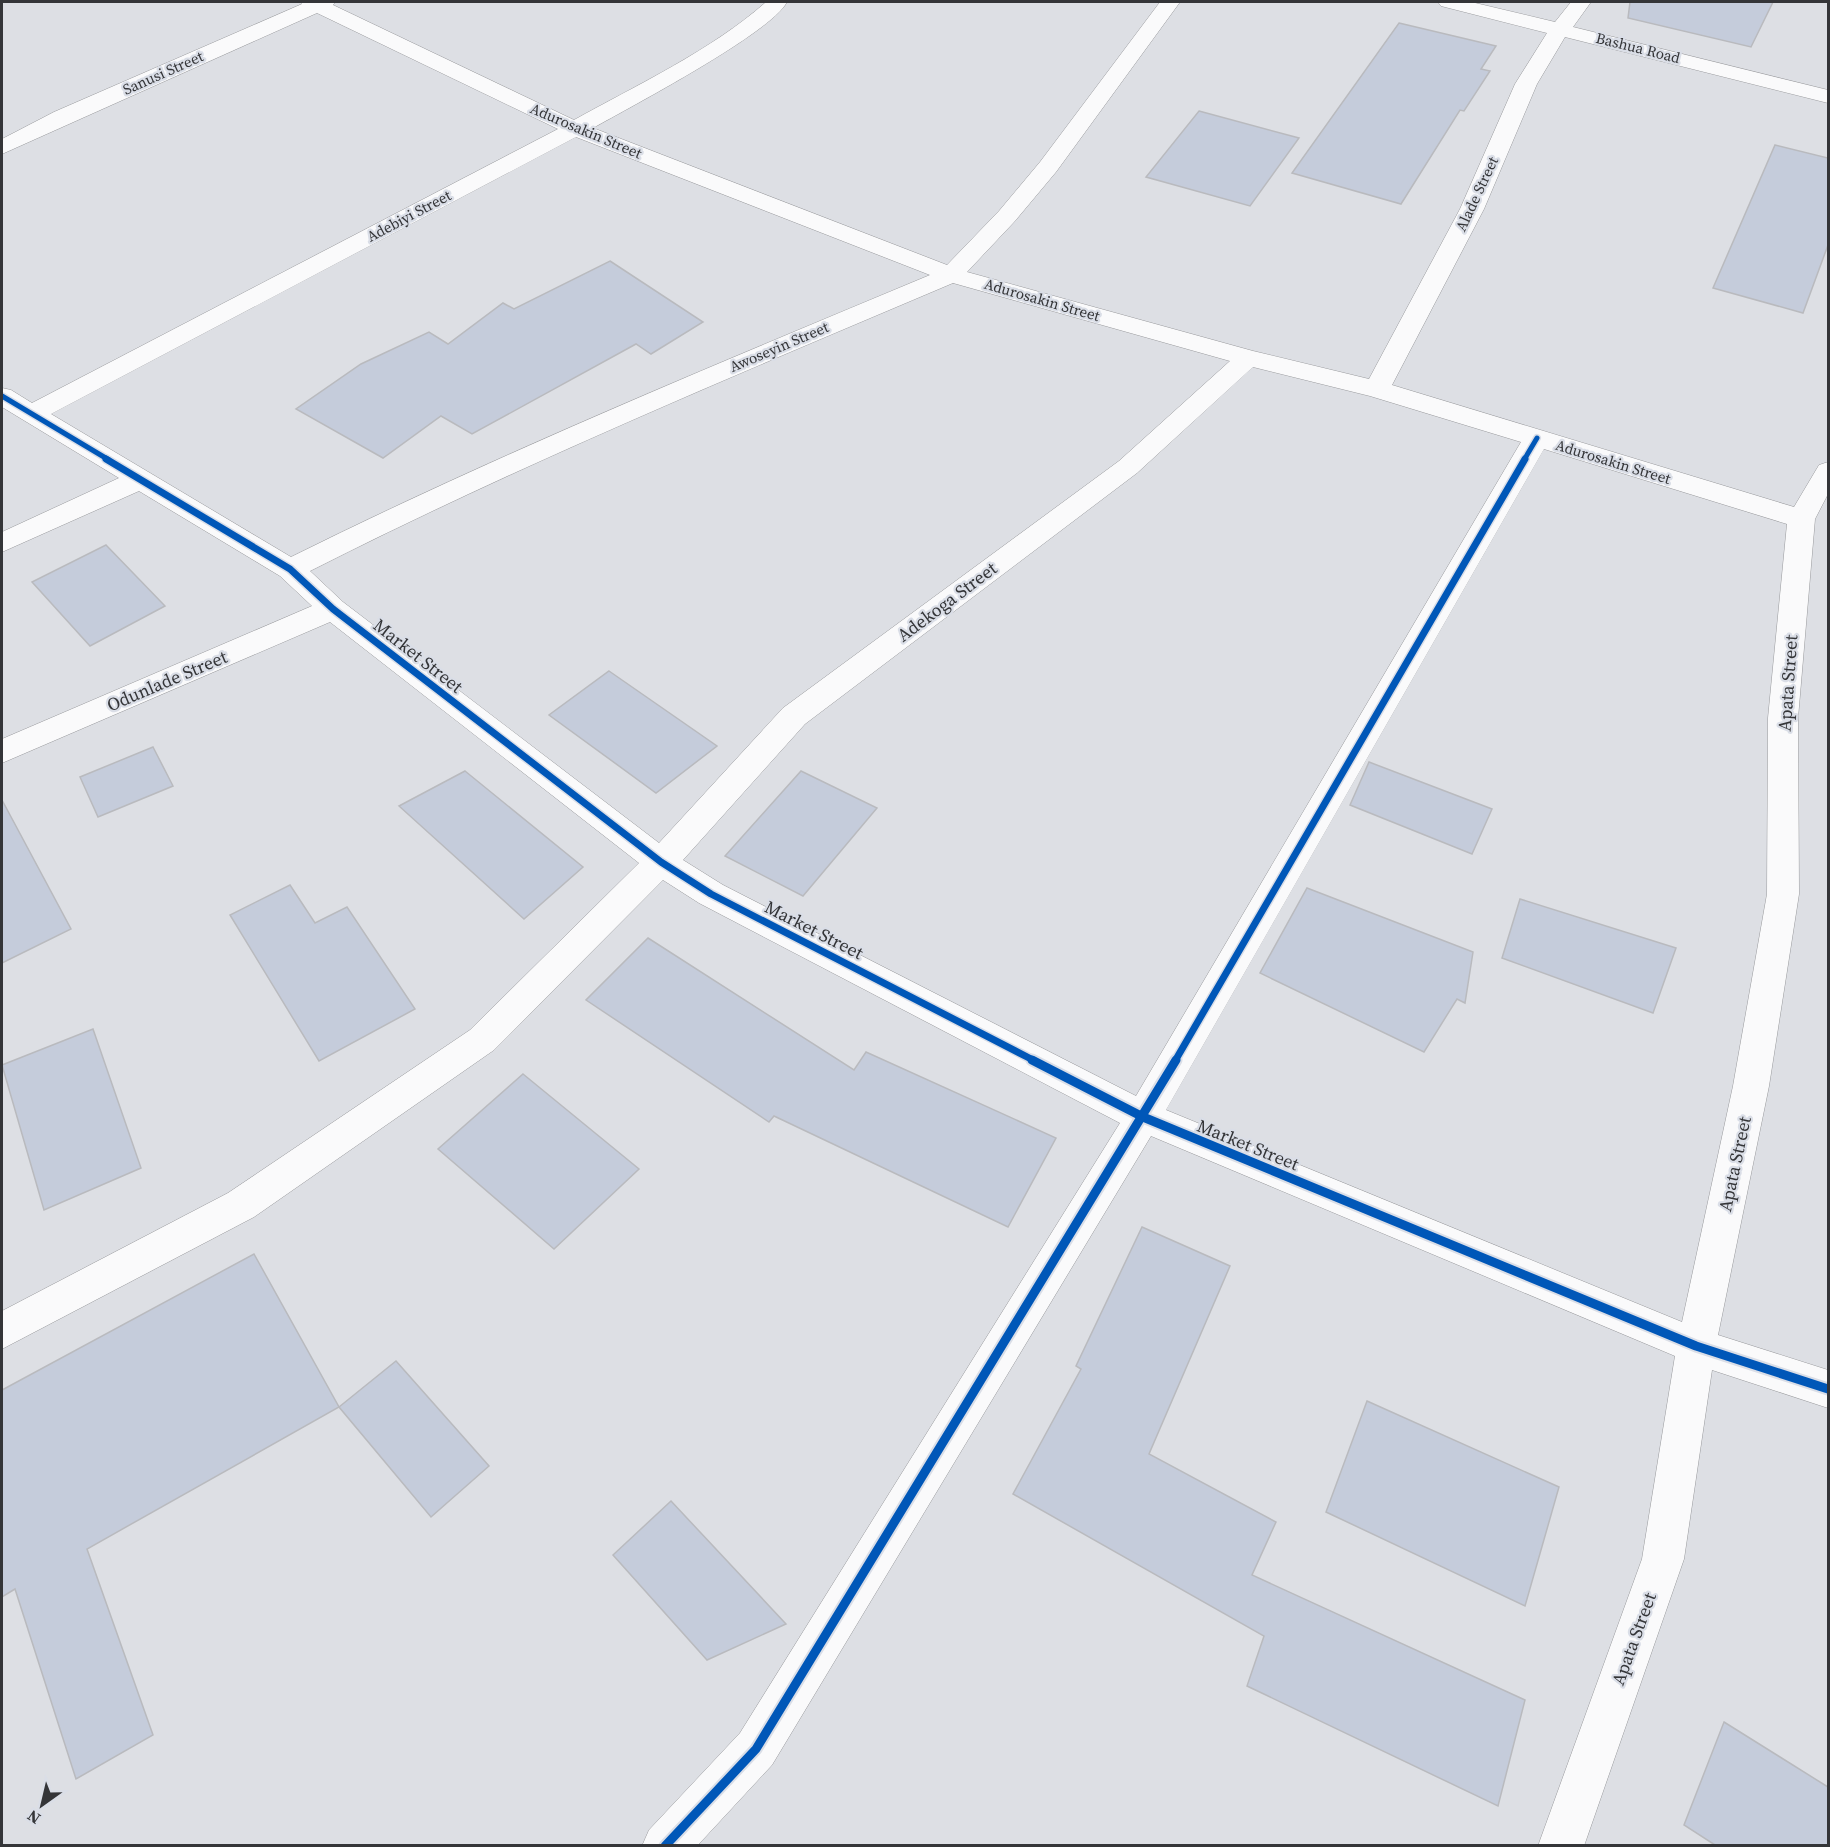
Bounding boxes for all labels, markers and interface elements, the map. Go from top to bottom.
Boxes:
street label: Bashua Road [1594,27,1683,68]
street label: Sanusi Street [119,45,207,100]
street label: Adurosakin Street [527,98,645,164]
street label: Alade Street [1450,153,1503,235]
street label: Adebiyi Street [363,184,455,247]
street label: Adurosakin Street [982,273,1103,326]
street label: Awoseyin Street [726,316,832,377]
street label: Adurosakin Street [1553,434,1673,489]
street label: Adekoga Street [892,556,1002,647]
street label: Market Street [368,613,469,699]
street label: Apata Street [1772,634,1803,732]
street label: Odunlade Street [103,644,231,717]
street label: Market Street [761,894,868,965]
street label: Market Street [1194,1113,1303,1176]
street label: Apata Street [1712,1114,1757,1214]
street label: Apata Street [1605,1589,1662,1689]
north arrow [12,1775,72,1835]
text: N [22,1805,45,1830]

